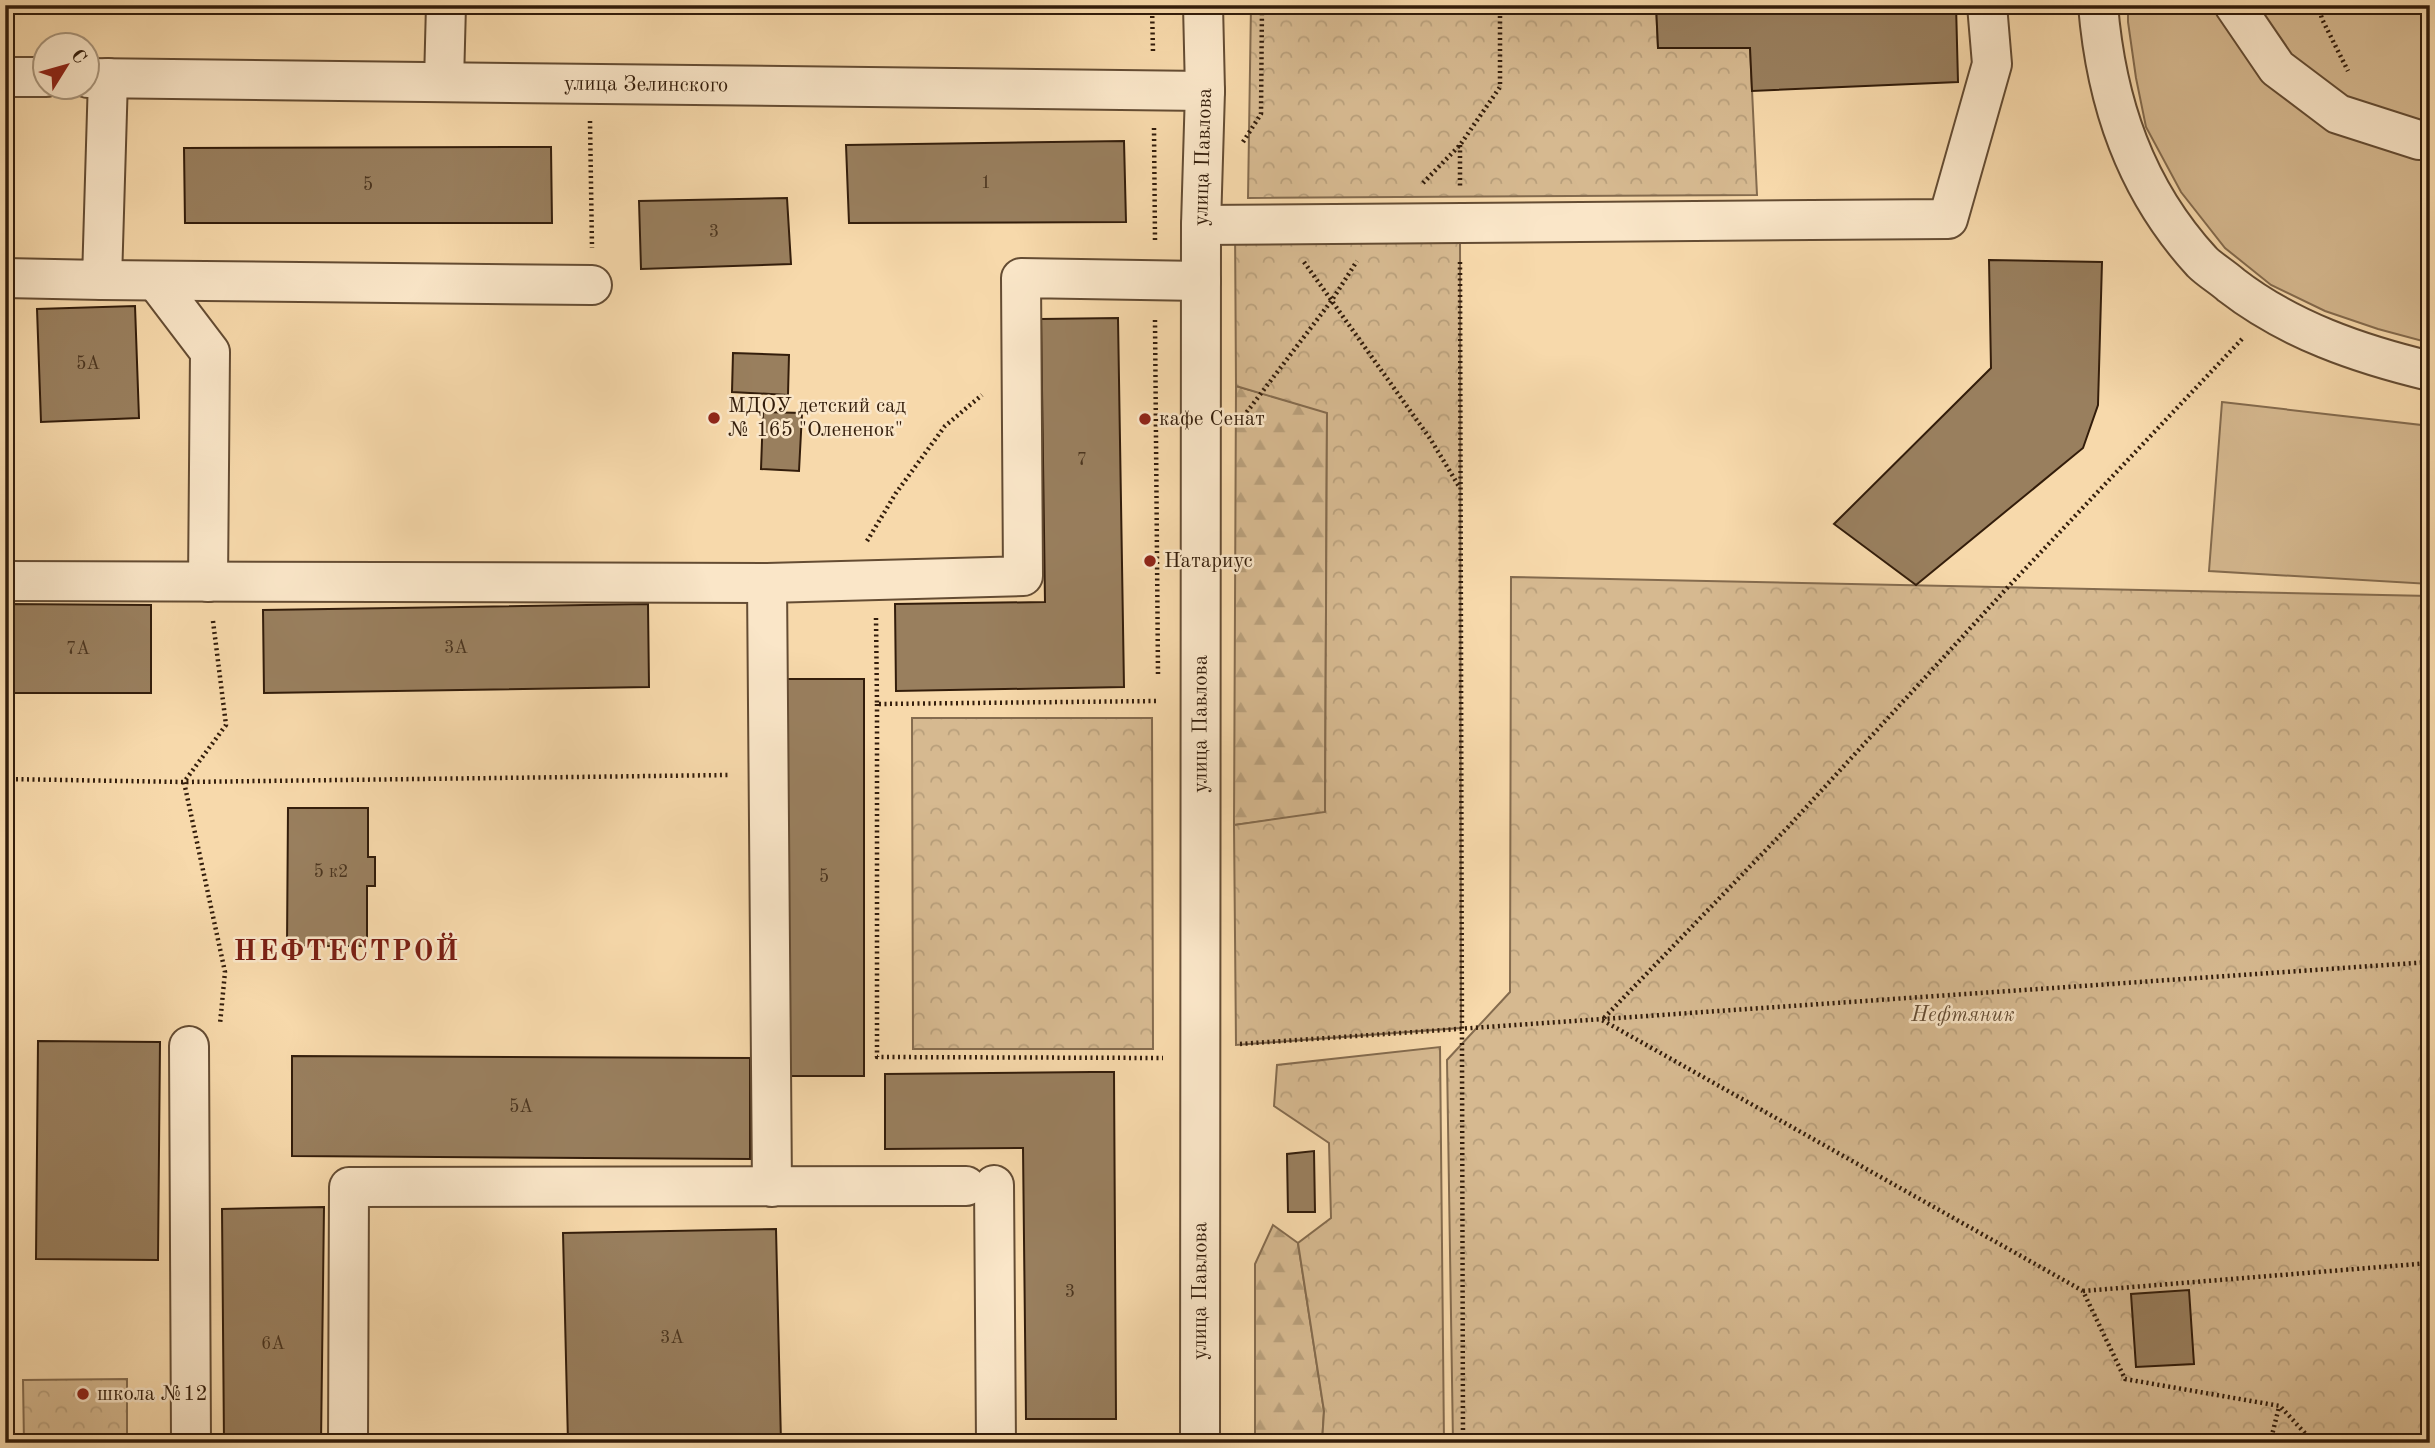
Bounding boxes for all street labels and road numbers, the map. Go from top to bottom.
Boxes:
street label: улица Зелинского [564,73,728,96]
street label: улица Павлова [1190,88,1216,226]
street label: улица Павлова [1190,655,1211,793]
street label: улица Павлова [1190,1222,1211,1360]

